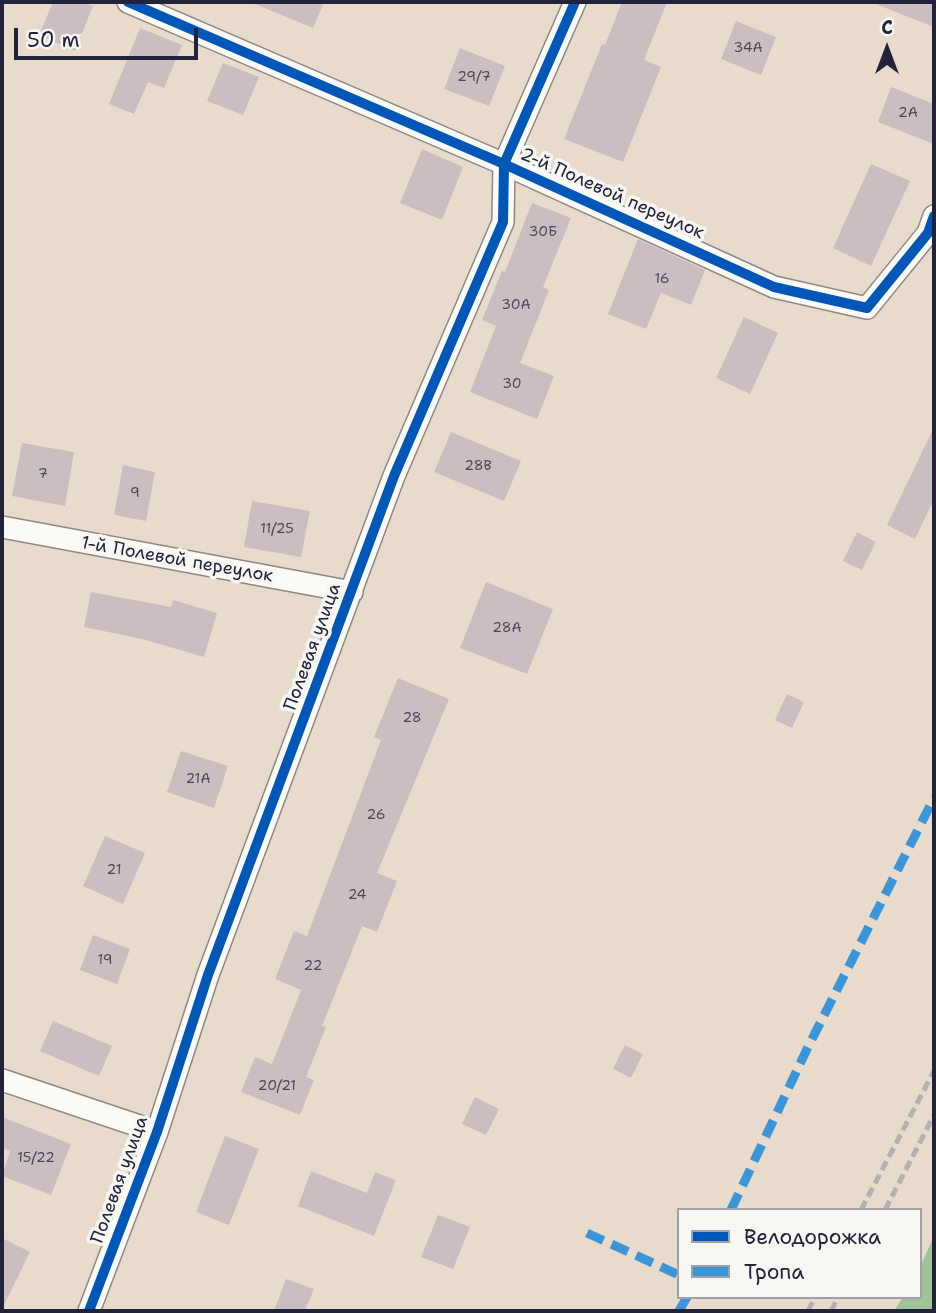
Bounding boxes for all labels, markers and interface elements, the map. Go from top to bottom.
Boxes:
scale bar [18,14,201,58]
north arrow [852,14,922,84]
text: С [881,15,893,40]
text: 50 m [27,26,80,54]
house number: 34А [733,40,763,56]
house number: 29/7 [457,69,491,85]
house number: 2А [898,105,918,121]
street label: 2-й Полевой переулок [517,144,707,244]
house number: 30Б [529,224,557,240]
house number: 16 [654,271,670,287]
house number: 30А [501,297,531,313]
house number: 30 [502,376,522,392]
house number: 28В [464,458,492,474]
house number: 7 [38,466,48,482]
house number: 9 [130,485,140,501]
house number: 11/25 [260,521,294,537]
street label: 1-й Полевой переулок [79,532,275,588]
street label: Полевая улица [280,581,346,713]
house number: 28А [492,620,522,636]
house number: 28 [402,710,422,726]
house number: 21А [185,771,211,787]
house number: 26 [367,807,385,823]
house number: 21 [107,862,121,878]
house number: 24 [348,887,366,903]
house number: 19 [97,952,113,968]
house number: 22 [304,958,322,974]
house number: 20/21 [258,1078,296,1094]
street label: Полевая улица [87,1114,153,1246]
house number: 15/22 [17,1150,55,1166]
legend [677,1208,922,1299]
text: Велодорожка [744,1223,881,1251]
text: Тропа [744,1258,804,1286]

